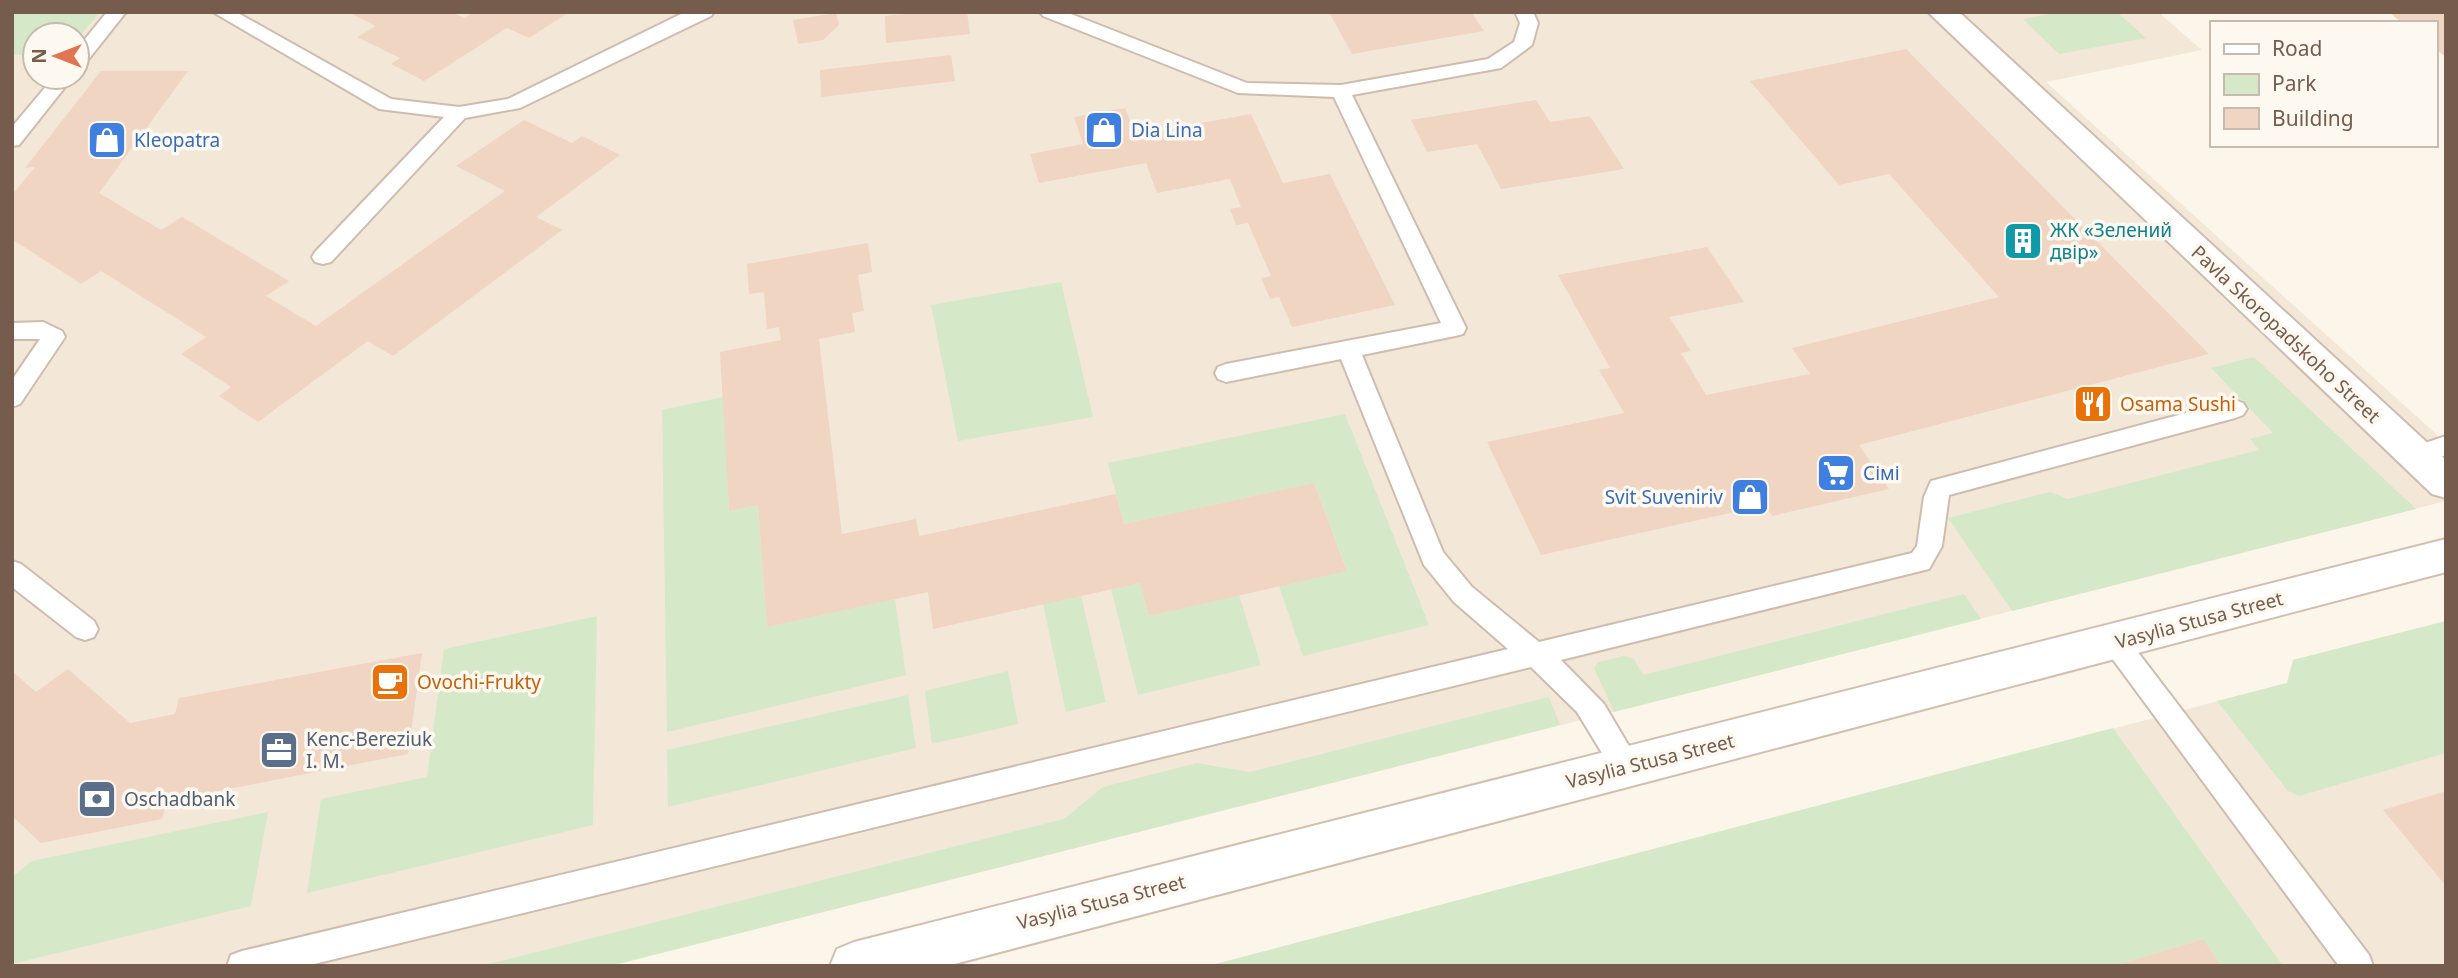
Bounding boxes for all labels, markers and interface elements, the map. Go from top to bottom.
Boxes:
north arrow [21,21,91,91]
legend [2210,21,2437,147]
text: Road [2272,34,2322,62]
text: N [26,48,52,64]
text: Park [2272,69,2317,97]
text: Building [2272,104,2354,132]
shop icon: Dia Lina [1083,109,1125,151]
place label: Dia Lina [1131,117,1203,143]
shop icon: Kleopatra [86,119,128,161]
place label: Kleopatra [134,127,220,153]
place label: ЖК «Зелений двір» [2050,217,2172,265]
building icon: ЖК «Зелений двір» [2002,220,2044,262]
street label: Pavla Skoropadskoho Street [2186,239,2386,429]
restaurant icon: Osama Sushi [2072,383,2114,425]
place label: Osama Sushi [2120,391,2236,417]
supermarket icon: Сімі [1815,452,1857,494]
place label: Сімі [1863,460,1900,486]
shop icon: Svit Suveniriv [1729,476,1771,518]
place label: Svit Suveniriv [1605,484,1723,510]
street label: Vasylia Stusa Street [2112,585,2286,655]
cafe icon: Ovochi-Frukty [369,661,411,703]
place label: Ovochi-Frukty [417,669,541,695]
place label: Kenc-Bereziuk I. M. [306,726,432,774]
street label: Vasylia Stusa Street [1563,727,1737,794]
office icon: Kenc-Bereziuk I. M. [258,729,300,771]
bank icon: Oschadbank [76,778,118,820]
place label: Oschadbank [124,786,235,812]
street label: Vasylia Stusa Street [1014,868,1188,935]

